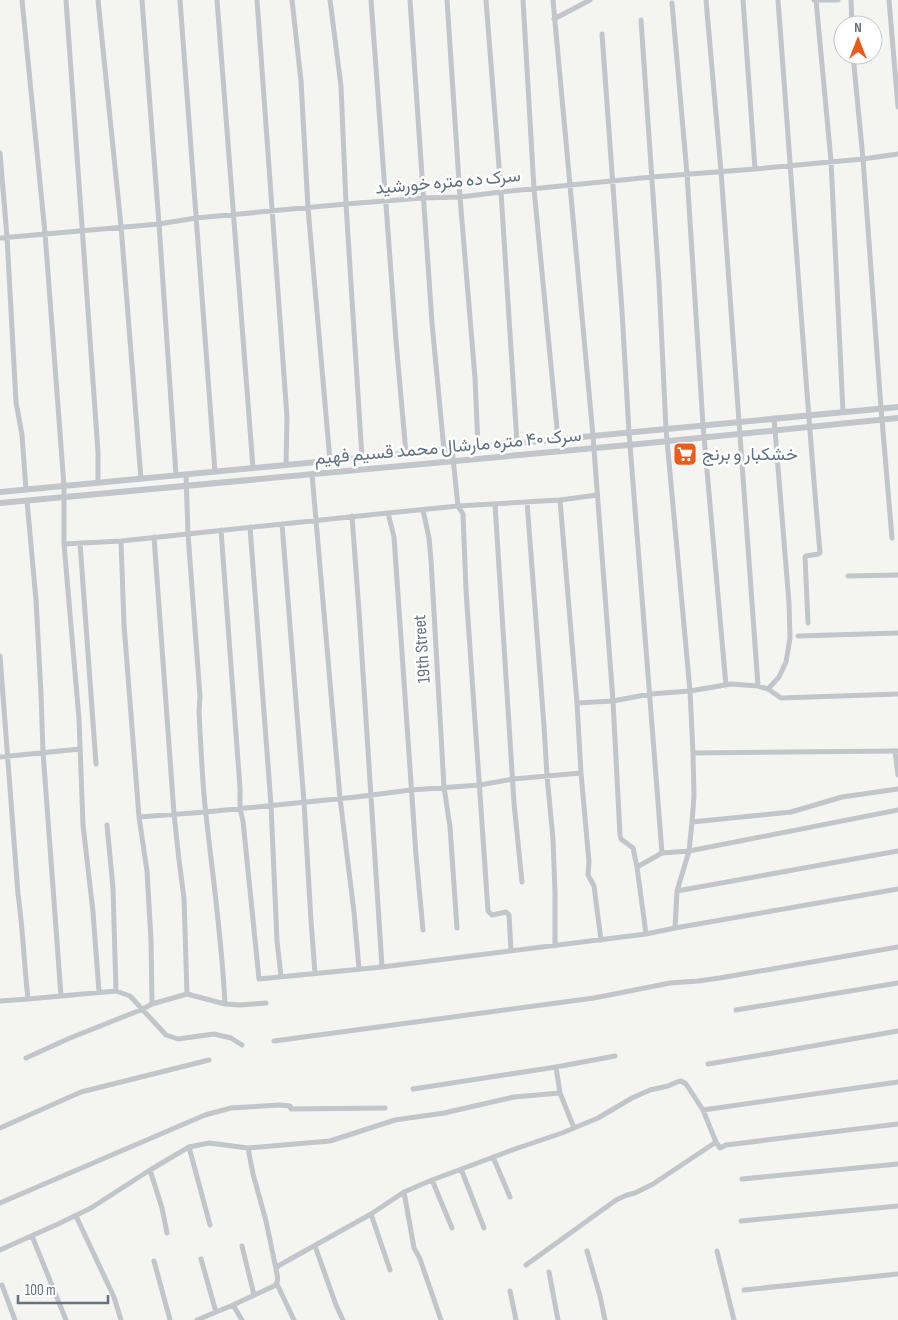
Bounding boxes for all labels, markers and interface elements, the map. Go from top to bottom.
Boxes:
north arrow [833,15,883,65]
text: N [854,19,862,36]
street label: سرک ده متره خورشید [374,165,522,199]
street label: سرک ۴۰ متره مارشال محمد قسیم فهیم [314,425,583,470]
supermarket icon: خشکبار و برنج [672,441,698,467]
place label: خشکبار و برنج [702,444,798,466]
street label: 19th Street [409,614,435,684]
scale bar [18,1272,108,1304]
text: 100 m [25,1281,56,1300]

